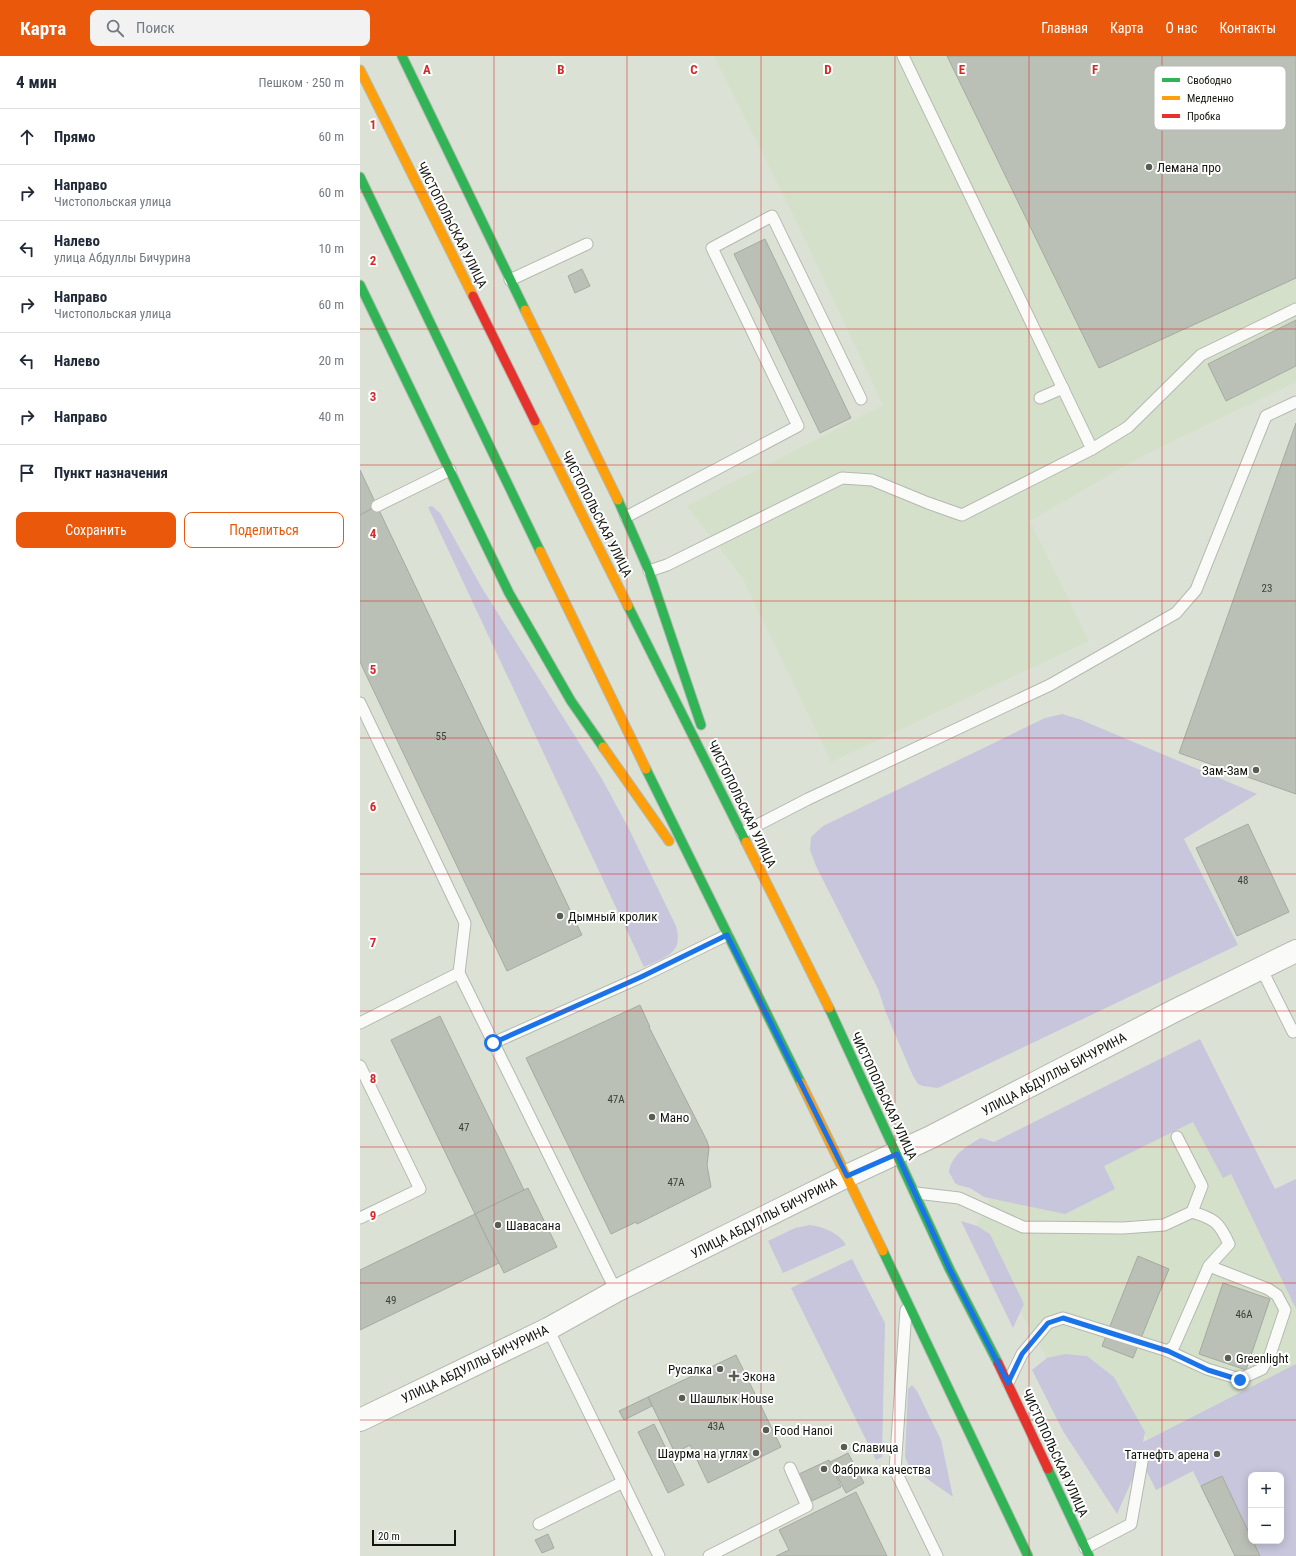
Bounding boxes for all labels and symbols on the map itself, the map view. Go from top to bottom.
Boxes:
text: A [423,62,431,77]
text: B [557,62,565,77]
text: C [690,62,698,77]
text: D [824,62,832,77]
text: E [959,62,966,77]
text: F [1092,62,1098,77]
legend [1154,66,1286,130]
text: Свободно [1187,74,1232,87]
text: Медленно [1187,92,1234,105]
text: Пробка [1187,110,1221,123]
text: 1 [370,117,376,132]
street label: ЧИСТОПОЛЬСКАЯ УЛИЦА [414,159,491,291]
place label: Лемана про [1157,160,1221,175]
marker: Лемана про [1144,162,1154,172]
text: 2 [370,253,377,268]
text: 3 [370,389,376,404]
street label: ЧИСТОПОЛЬСКАЯ УЛИЦА [559,448,636,580]
text: 4 [370,526,377,541]
house number: 23 [1262,582,1272,595]
text: 5 [370,662,377,677]
house number: 55 [436,730,446,743]
street label: ЧИСТОПОЛЬСКАЯ УЛИЦА [705,738,780,870]
place label: Зам-Зам [1202,763,1248,778]
marker: Зам-Зам [1251,765,1261,775]
text: 6 [370,799,377,814]
house number: 48 [1238,874,1248,887]
place label: Дымный кролик [568,909,658,924]
marker: Дымный кролик [555,911,565,921]
text: 7 [370,935,377,950]
street label: УЛИЦА АБДУЛЛЫ БИЧУРИНА [979,1029,1129,1119]
street label: ЧИСТОПОЛЬСКАЯ УЛИЦА [848,1030,920,1163]
route start [484,1034,502,1052]
text: 8 [370,1071,376,1086]
house number: 47А [607,1093,625,1106]
place label: Мано [660,1110,689,1125]
marker: Мано [647,1112,657,1122]
house number: 47 [459,1121,469,1134]
street label: УЛИЦА АБДУЛЛЫ БИЧУРИНА [689,1174,840,1261]
house number: 47А [667,1176,685,1189]
text: 9 [370,1208,376,1223]
place label: Шавасана [506,1218,561,1233]
marker: Шавасана [493,1220,503,1230]
house number: 49 [386,1294,396,1307]
house number: 46А [1235,1308,1253,1321]
street label: УЛИЦА АБДУЛЛЫ БИЧУРИНА [399,1322,551,1406]
place label: Greenlight [1236,1351,1289,1366]
marker: Greenlight [1223,1353,1233,1363]
place label: Русалка [668,1362,712,1377]
marker: Русалка [715,1364,725,1374]
place label: Экона [742,1369,775,1384]
marker: Экона [729,1371,739,1381]
route end [1231,1371,1249,1389]
street label: ЧИСТОПОЛЬСКАЯ УЛИЦА [1019,1387,1091,1520]
place label: Шашлык House [690,1391,774,1406]
marker: Шашлык House [677,1393,687,1403]
house number: 43А [707,1420,725,1433]
place label: Food Hanoi [774,1423,833,1438]
marker: Food Hanoi [761,1425,771,1435]
place label: Славица [852,1440,898,1455]
marker: Славица [839,1442,849,1452]
place label: Шаурма на углях [657,1446,748,1461]
place label: Татнефть арена [1125,1447,1209,1462]
marker: Шаурма на углях [751,1448,761,1458]
marker: Татнефть арена [1212,1449,1222,1459]
place label: Фабрика качества [832,1462,931,1477]
marker: Фабрика качества [819,1464,829,1474]
scale bar [372,1528,456,1547]

